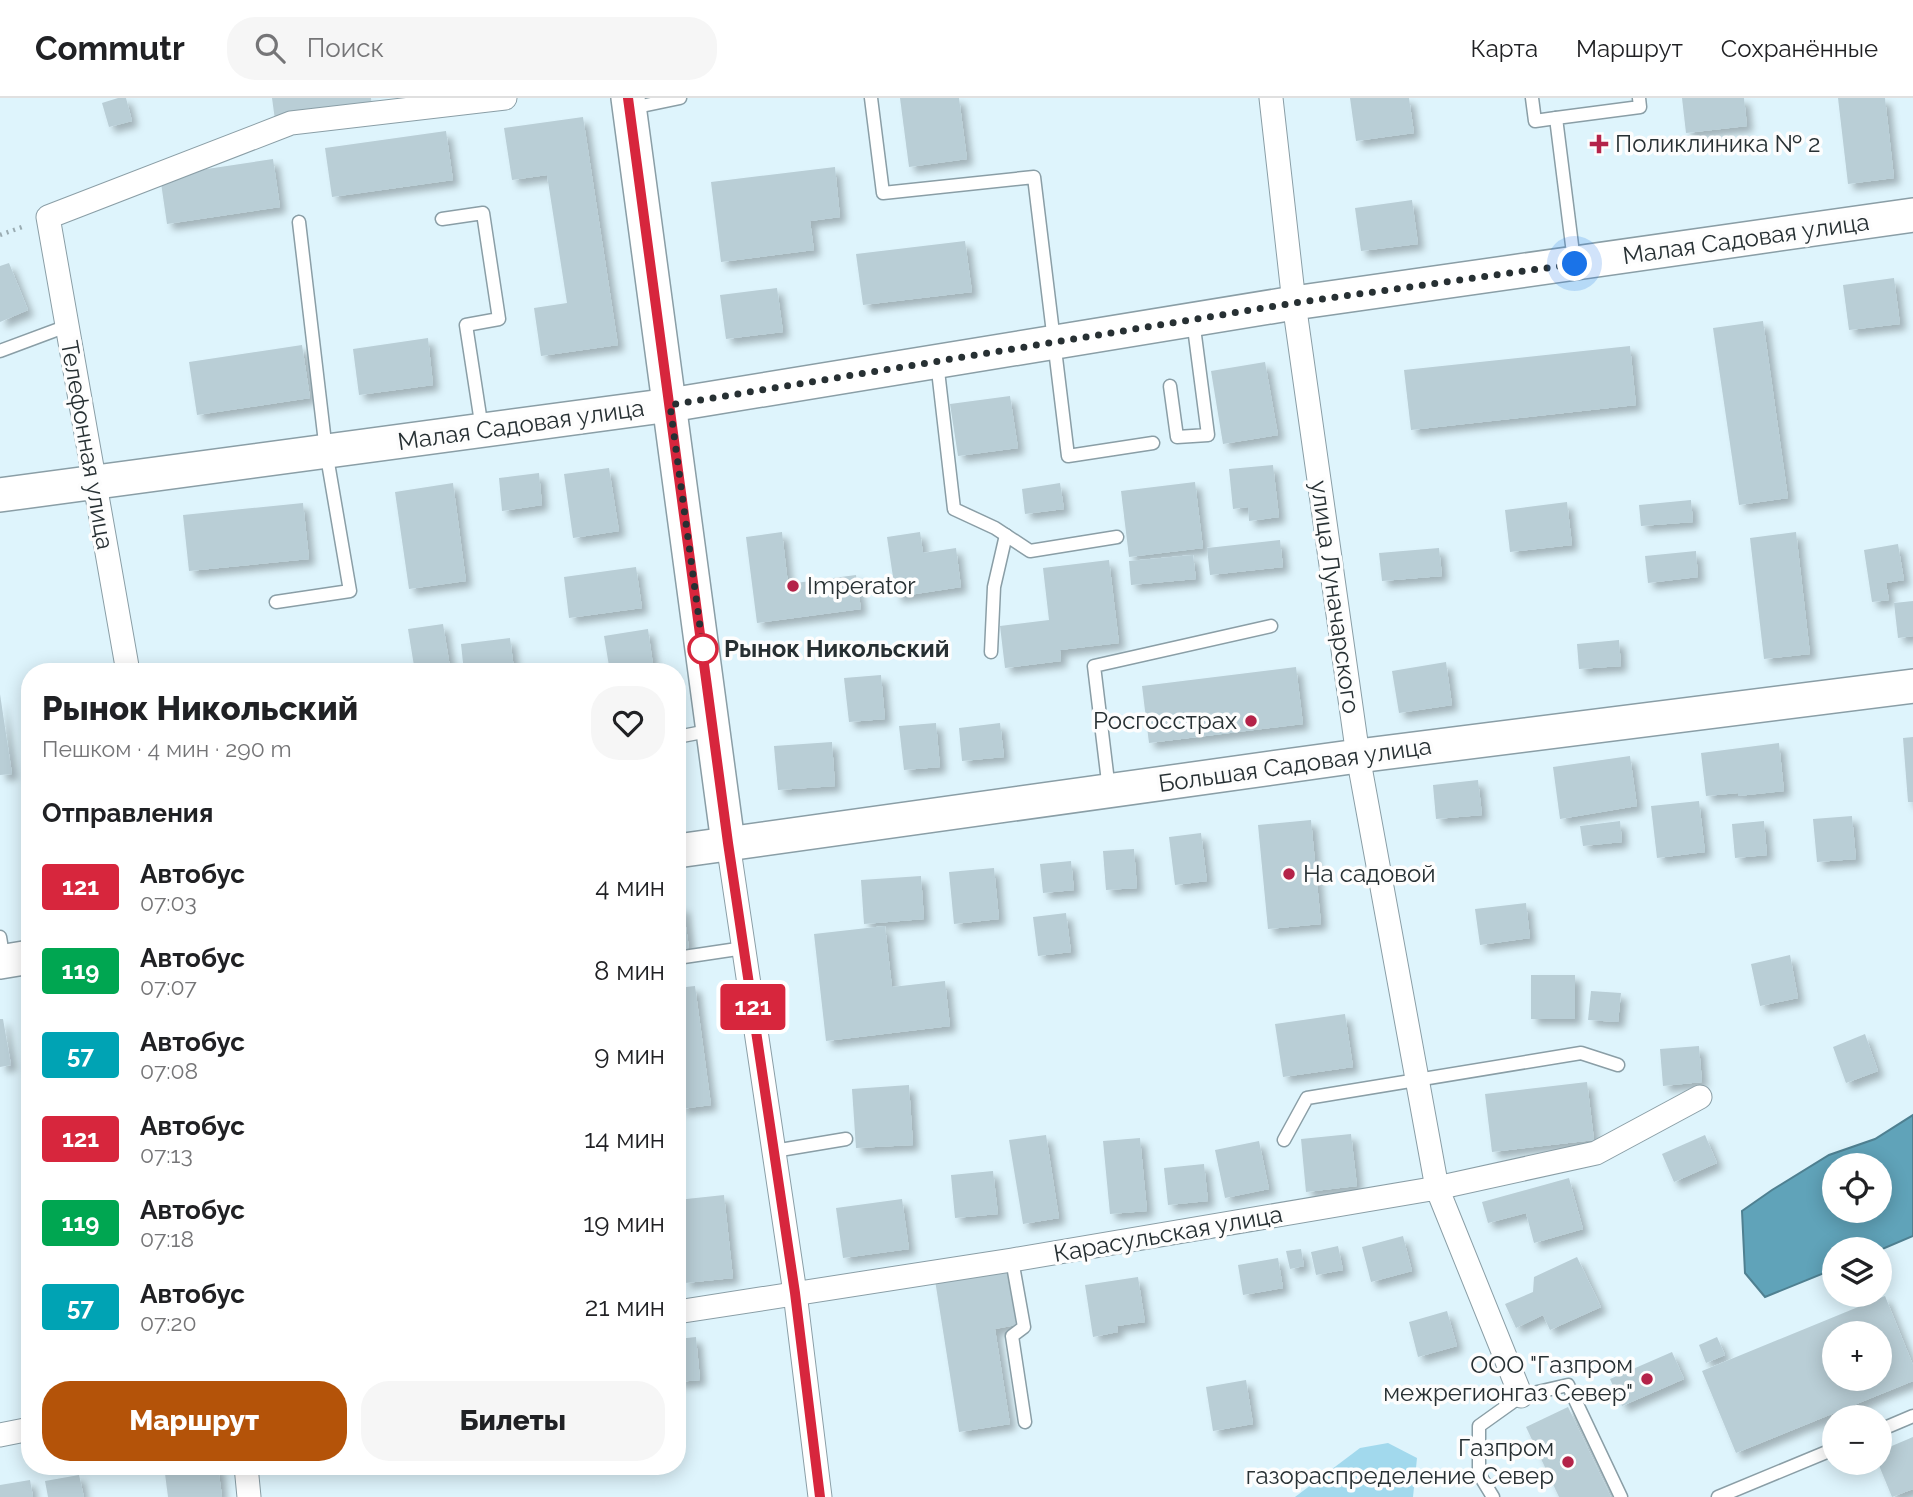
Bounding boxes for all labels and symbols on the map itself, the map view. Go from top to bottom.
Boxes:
place label: Поликлиника № 2 [1615,129,1821,158]
marker: Поликлиника № 2 [1589,134,1609,154]
street label: Малая Садовая улица [1621,207,1871,270]
your location [1557,246,1592,281]
street label: Телефонная улица [55,338,120,552]
street label: Малая Садовая улица [396,393,646,456]
street label: улица Луначарского [1305,479,1366,715]
place label: Imperator [807,571,916,600]
marker: Imperator [785,578,801,594]
marker: Рынок Никольский [688,634,718,664]
place label: Рынок Никольский [724,634,950,663]
place label: Росгосстрах [1093,706,1237,735]
marker: Росгосстрах [1243,713,1259,729]
street label: Большая Садовая улица [1156,731,1433,798]
place label: На садовой [1303,859,1436,888]
marker: На садовой [1281,866,1297,882]
line badge: 121 [713,984,793,1030]
street label: Карасульская улица [1051,1199,1285,1268]
place label: ООО "Газпром межрегионгаз Север" [1383,1350,1633,1407]
marker: ООО "Газпром межрегионгаз Север" [1639,1371,1655,1387]
place label: Газпром газораспределение Север [1246,1433,1554,1490]
marker: Газпром газораспределение Север [1560,1454,1576,1470]

